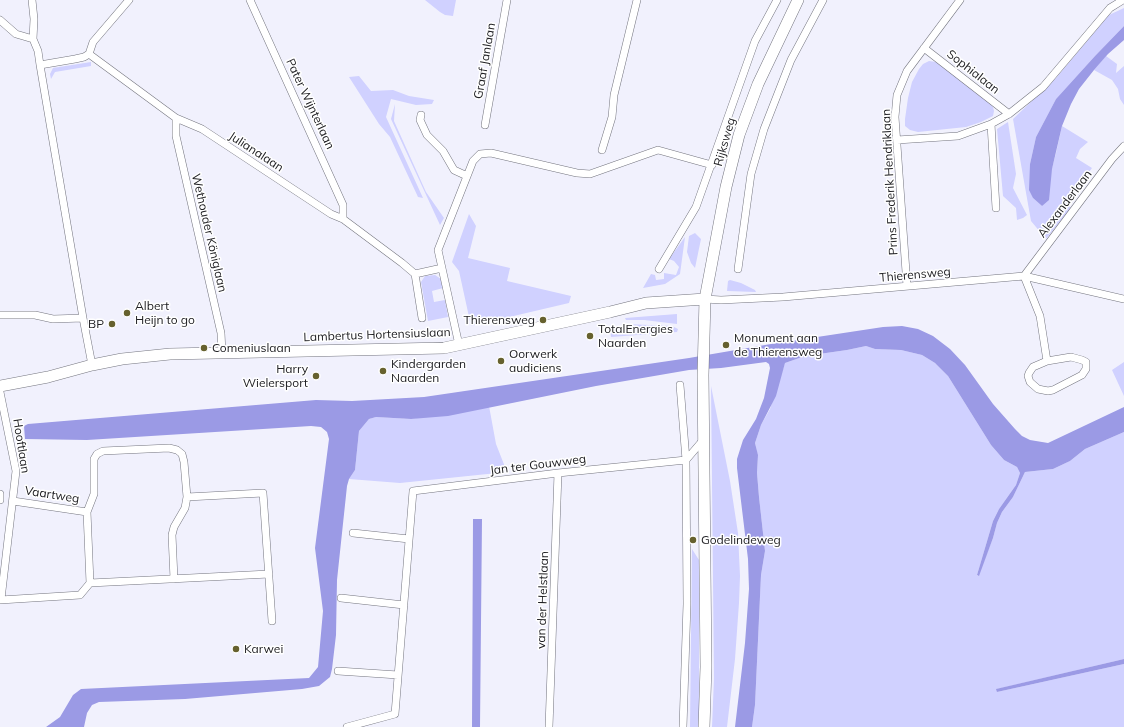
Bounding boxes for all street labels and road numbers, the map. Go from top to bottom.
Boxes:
street label: Graaf Janlaan [471,22,499,100]
street label: Sophialaan [944,47,1002,97]
street label: Pater Wijnterlaan [283,56,337,152]
street label: Prins Frederik Hendriklaan [879,109,901,255]
street label: Rijksweg [711,116,739,168]
street label: Julianalaan [226,129,286,175]
street label: Alexanderlaan [1035,167,1095,241]
street label: Wethouder Königlaan [188,172,230,294]
street label: Thierensweg [879,265,951,285]
street label: Lambertus Hortensiuslaan [303,325,451,345]
street label: Hooftlaan [10,418,32,474]
street label: Jan ter Gouwweg [489,452,587,478]
street label: Vaartweg [24,484,80,506]
street label: van der Helstlaan [534,551,552,649]

